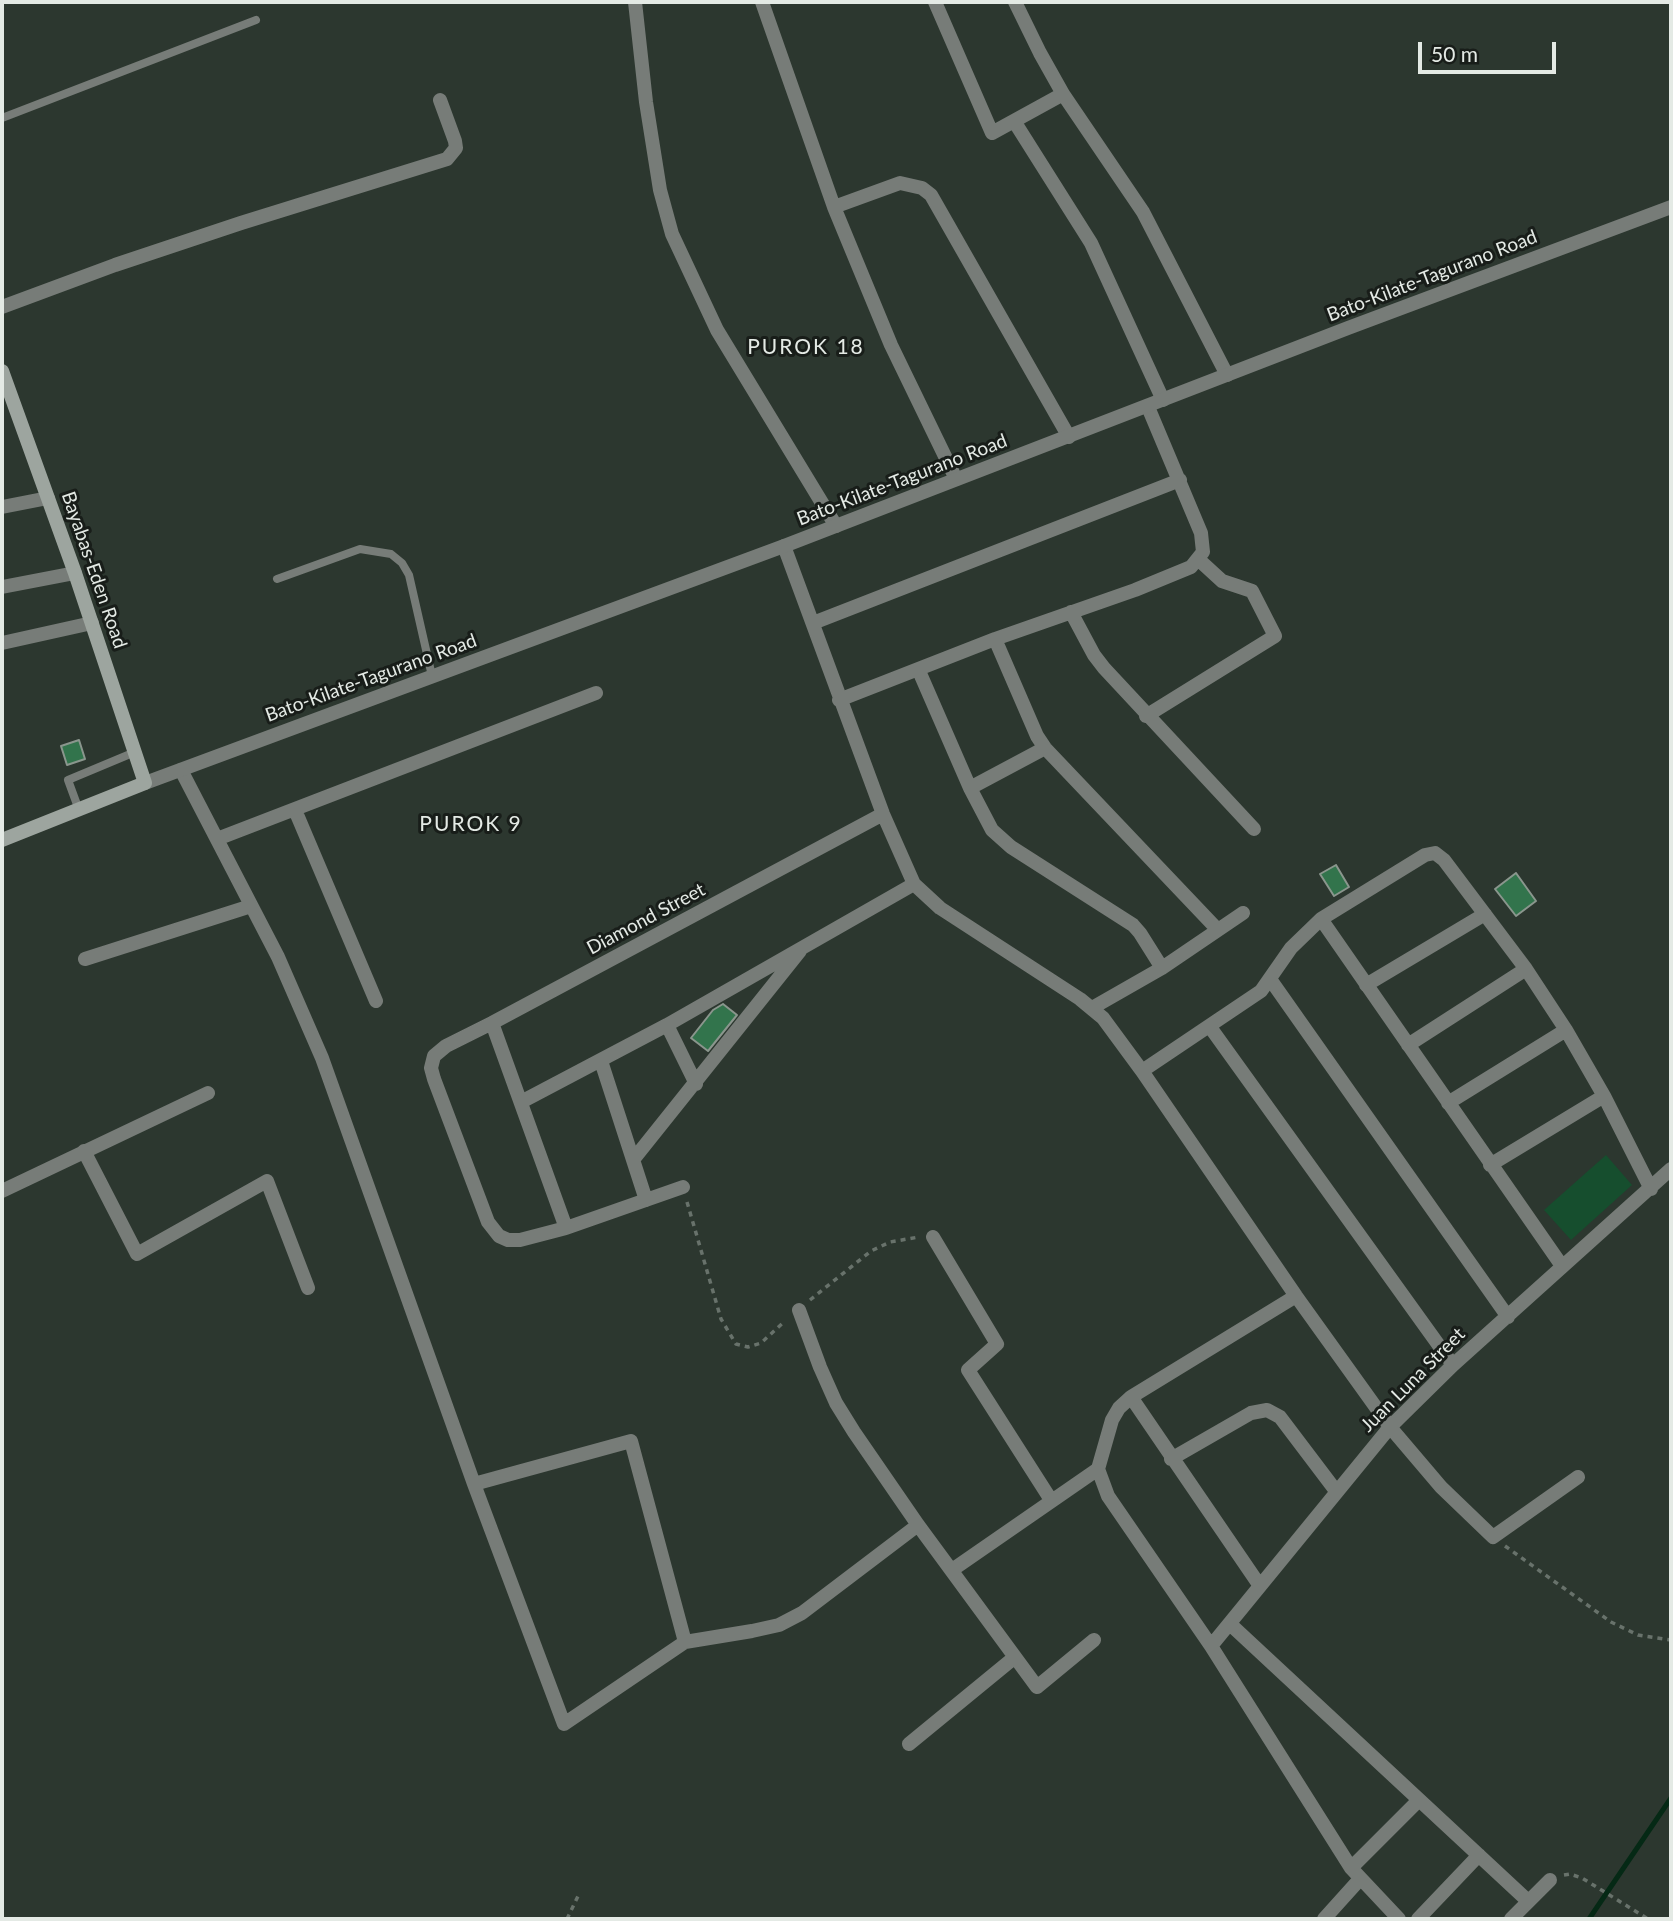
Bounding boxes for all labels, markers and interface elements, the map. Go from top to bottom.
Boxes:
scale bar [1421,28,1559,72]
text: 50 m [1431,41,1478,66]
street label: Bato-Kilate-Tagurano Road [1324,225,1540,327]
district label: PUROK 18 [748,334,864,360]
street label: Bato-Kilate-Tagurano Road [794,429,1010,531]
street label: Bayabas-Eden Road [56,488,132,652]
street label: Bato-Kilate-Tagurano Road [262,629,480,727]
district label: PUROK 9 [420,811,522,837]
street label: Diamond Street [583,878,709,960]
street label: Juan Luna Street [1356,1323,1470,1437]

